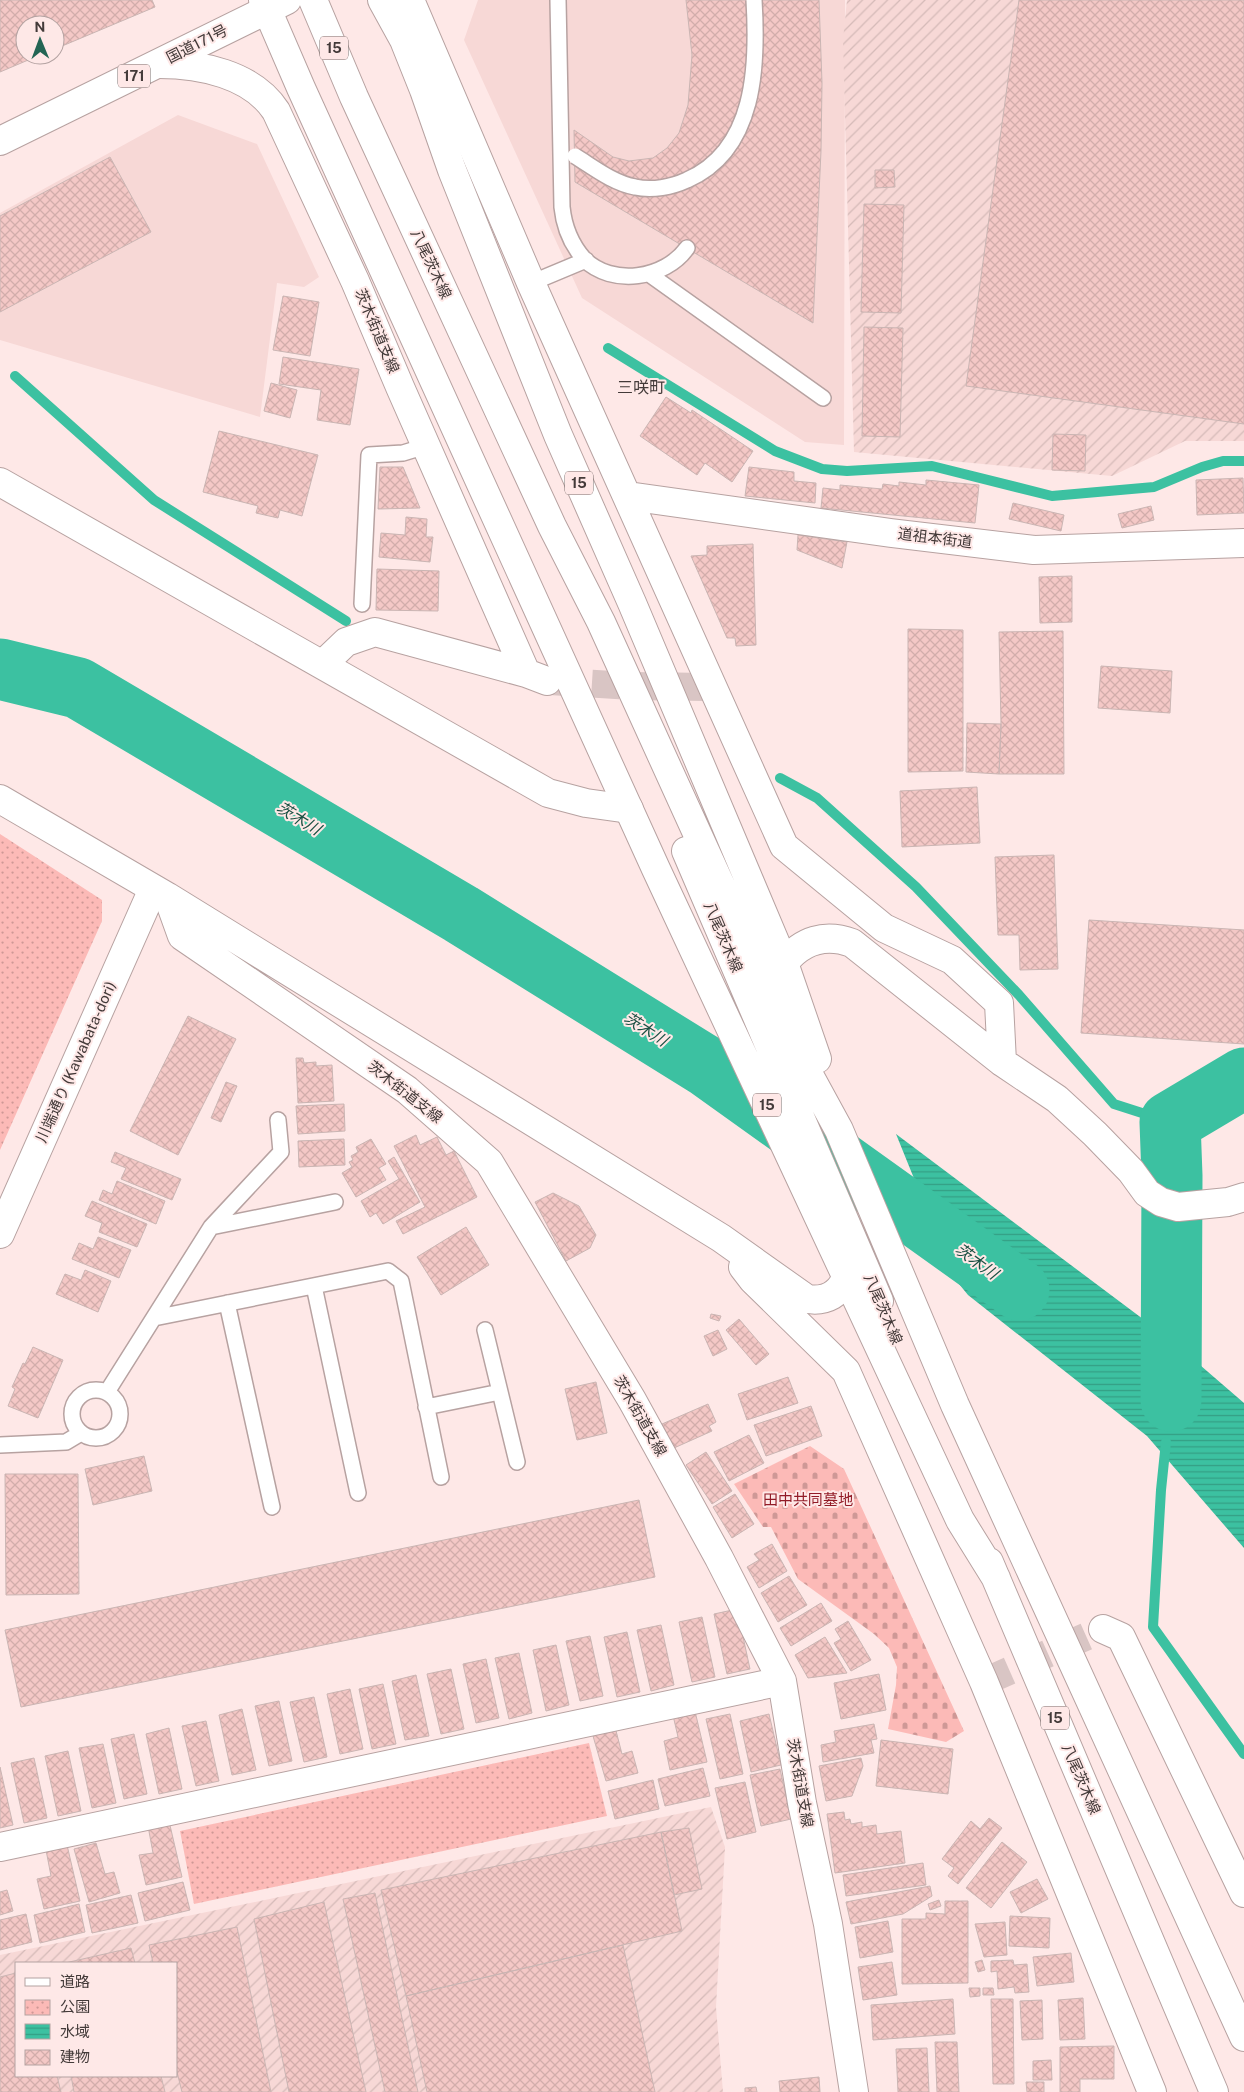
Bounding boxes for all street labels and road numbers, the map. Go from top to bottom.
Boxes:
street label: 国道171号 [163,21,230,66]
road number: 15 [320,36,348,59]
road number: 171 [118,64,150,88]
street label: 八尾茨木線 [408,226,455,301]
street label: 茨木街道支線 [352,286,403,376]
road number: 15 [565,472,593,494]
street label: 道祖本街道 [897,524,973,551]
street label: 八尾茨木線 [701,899,746,975]
street label: 川端通り (Kawabata-dori) [32,979,119,1145]
street label: 茨木街道支線 [365,1057,446,1126]
road number: 15 [753,1094,781,1116]
street label: 八尾茨木線 [861,1271,906,1347]
street label: 茨木街道支線 [611,1373,670,1459]
road number: 15 [1041,1706,1069,1730]
street label: 茨木街道支線 [784,1737,817,1829]
street label: 八尾茨木線 [1059,1741,1104,1817]

